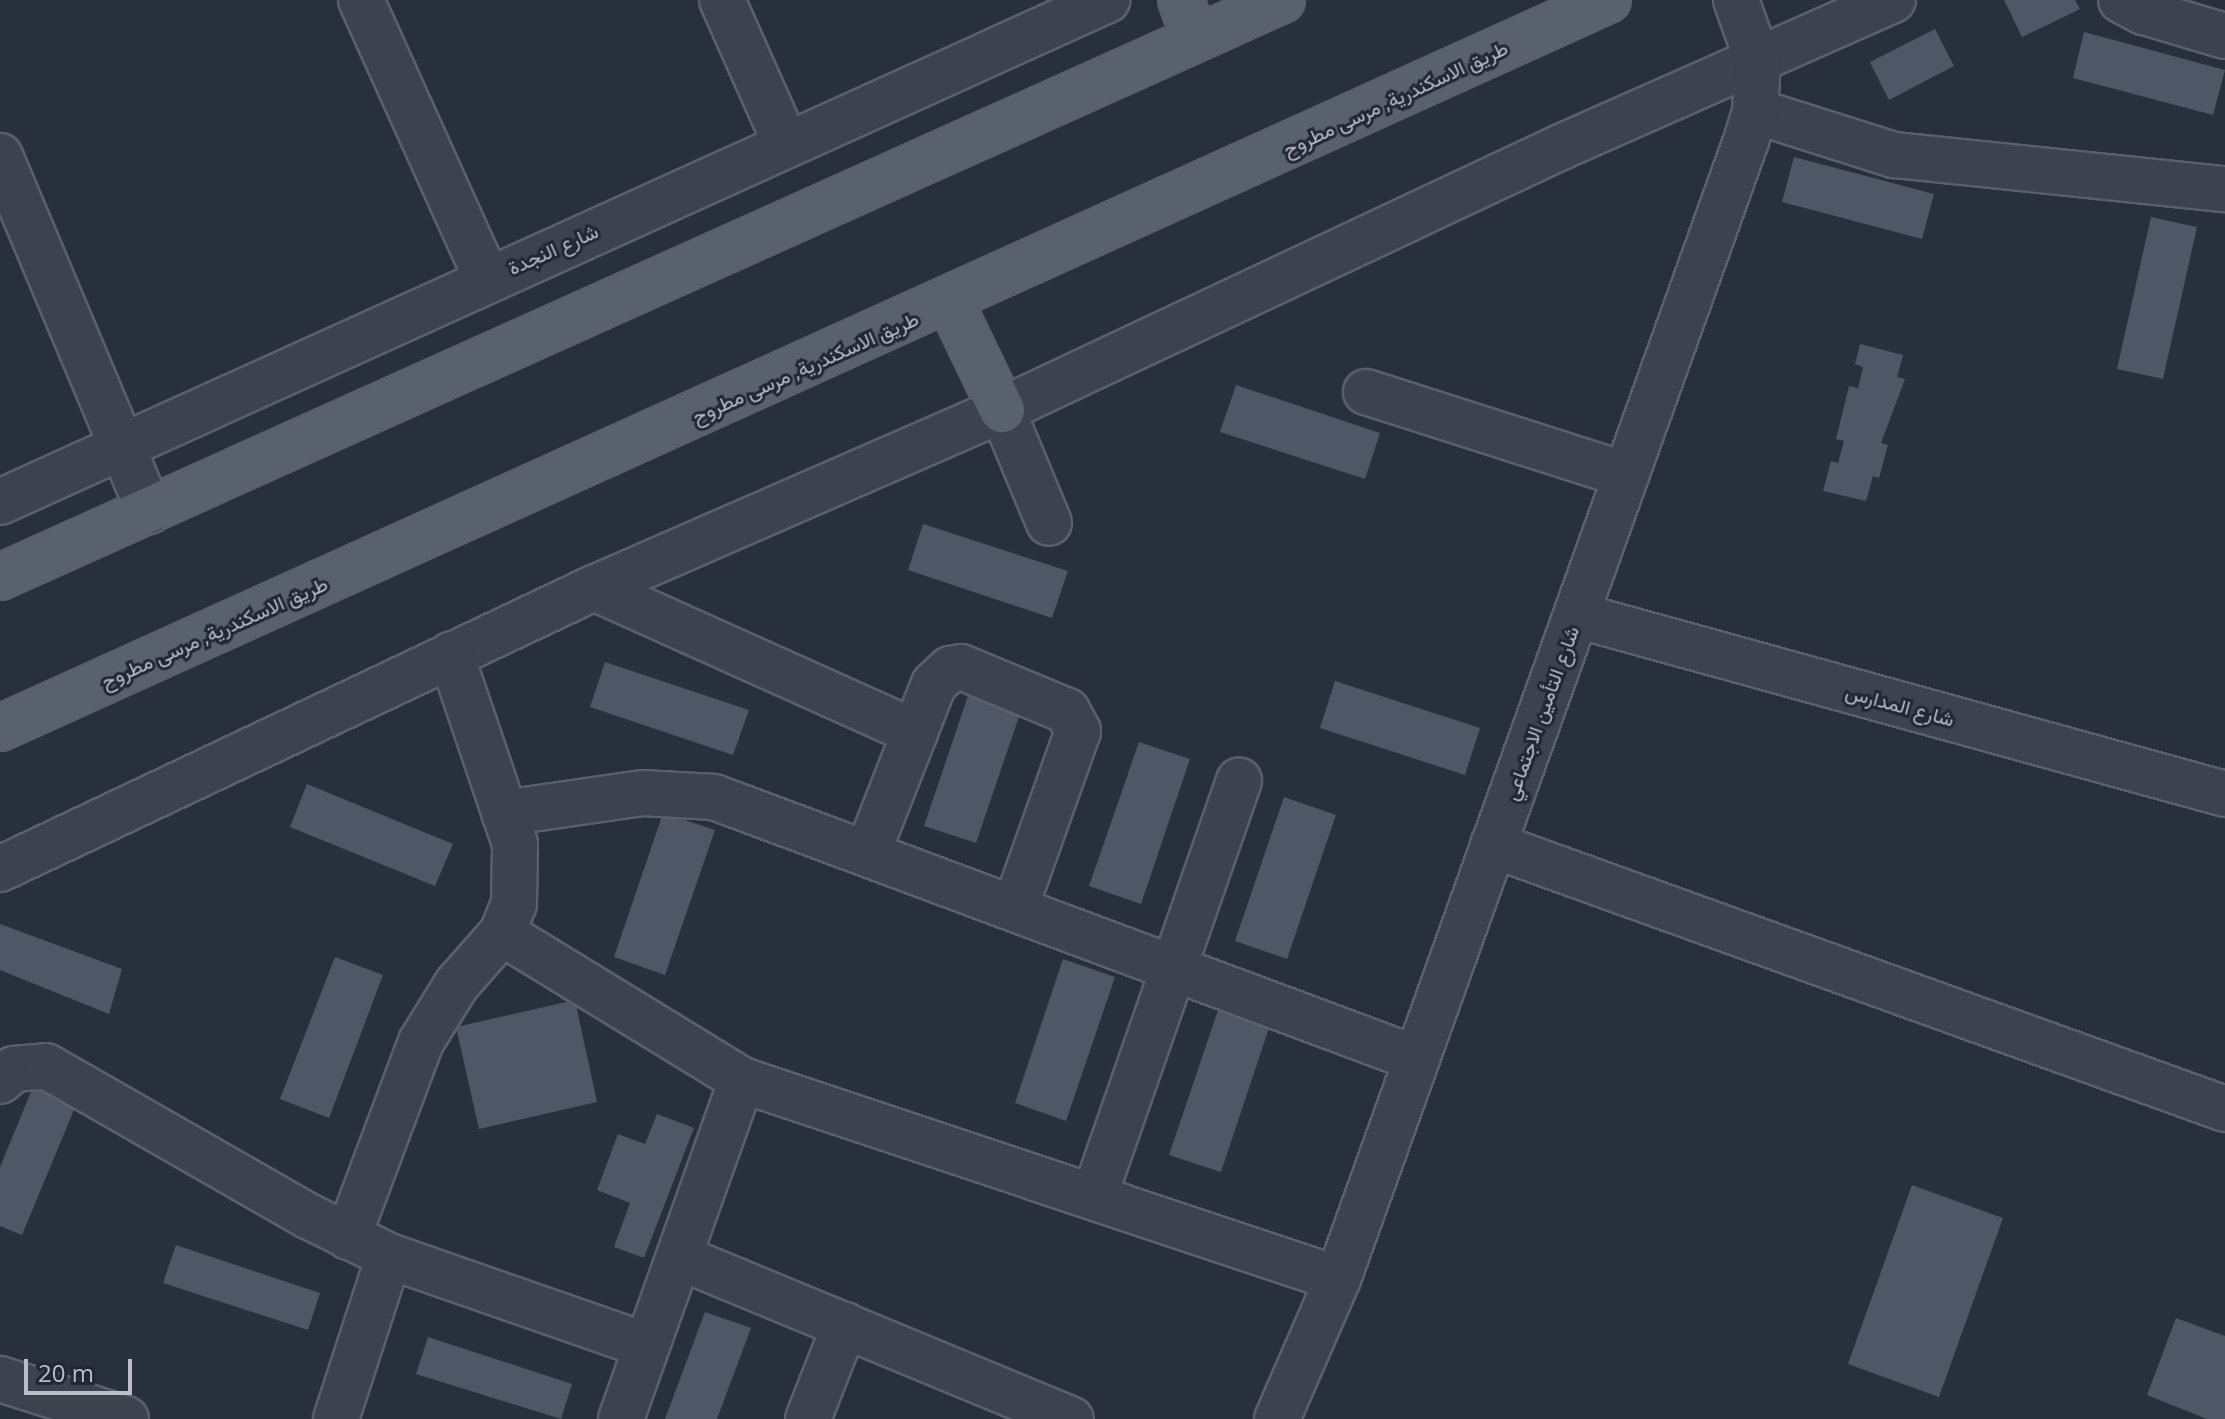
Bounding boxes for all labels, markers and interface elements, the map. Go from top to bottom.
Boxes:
street label: طريق الاسكندرية, مرسى مطروح [1279,35,1511,161]
street label: شارع النجدة [504,218,602,280]
street label: طريق الاسكندرية, مرسى مطروح [688,306,922,428]
street label: طريق الاسكندرية, مرسى مطروح [97,571,331,693]
street label: شارع التأمين الاجتماعي [1498,623,1584,803]
street label: شارع المدارس [1843,679,1957,731]
scale bar [28,1343,136,1393]
text: 20 m [38,1356,94,1389]

